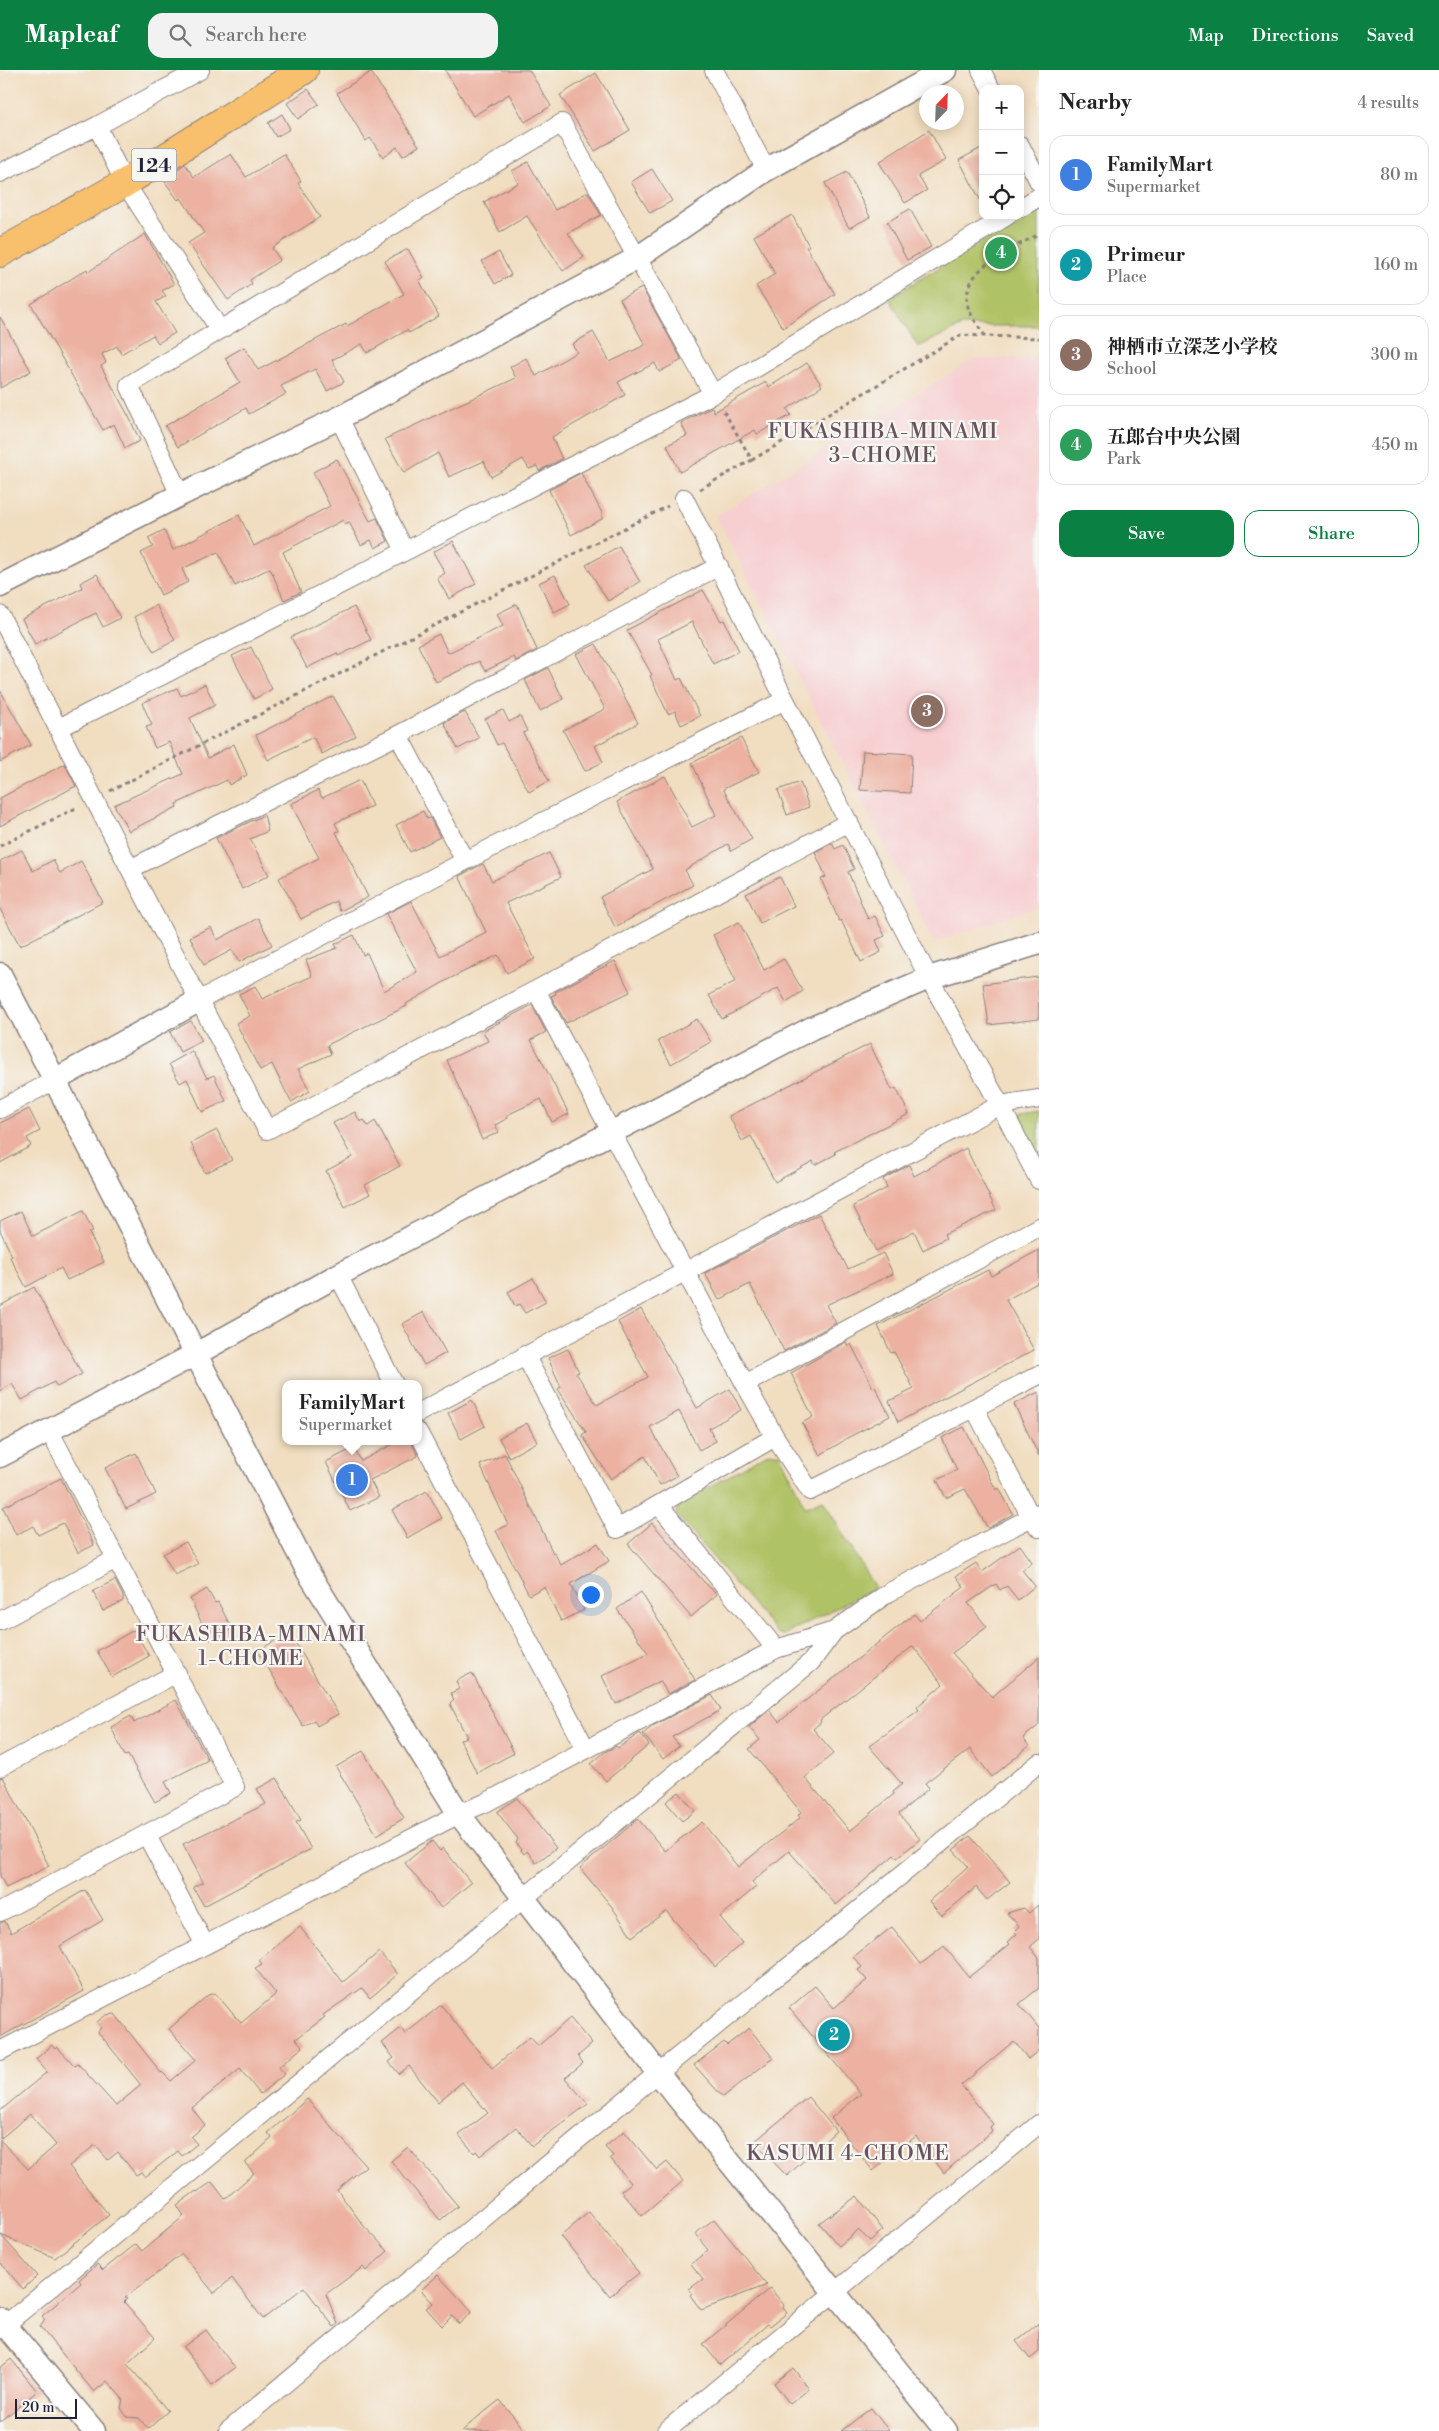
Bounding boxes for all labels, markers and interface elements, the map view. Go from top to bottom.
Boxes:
search box [148,13,498,58]
text: Mapleaf [25,20,118,50]
icon: search [166,21,194,49]
text: Search here [206,23,307,47]
text: Map [1188,24,1224,47]
text: Directions [1252,24,1339,47]
text: Saved [1367,24,1414,47]
north arrow [919,85,964,130]
map controls [979,85,1024,220]
button: + [979,85,1024,130]
text: Nearby [1059,90,1132,116]
text: 4 results [1358,93,1419,113]
button: − [979,130,1024,175]
road number: 124 [132,148,176,182]
text: FamilyMart [1107,153,1213,177]
text: 1 [1072,165,1080,185]
text: 80 m [1380,165,1418,185]
button: locate [979,175,1024,220]
text: Supermarket [1107,177,1201,197]
pin: 4 [985,234,1017,272]
text: Primeur [1107,243,1185,267]
text: 2 [1071,255,1081,275]
text: 160 m [1374,255,1418,275]
text: Place [1107,267,1147,287]
text: 神栖市立深芝小学校 [1107,335,1278,359]
text: 3 [1071,345,1081,365]
text: 300 m [1371,345,1418,365]
text: School [1107,359,1156,379]
district label: FUKASHIBA-MINAMI 3-CHOME [768,419,998,469]
text: 五郎台中央公園 [1107,425,1240,449]
text: 4 [1071,435,1081,455]
text: 450 m [1372,435,1418,455]
text: Park [1107,449,1140,469]
button: Save [1059,510,1234,557]
button: Share [1244,510,1419,557]
pin: 3 [911,692,943,730]
popup [282,1380,422,1445]
text: FamilyMart [299,1391,405,1415]
text: Supermarket [299,1415,393,1435]
pin: 1 [336,1461,368,1499]
your location [578,1582,604,1608]
district label: FUKASHIBA-MINAMI 1-CHOME [136,1622,366,1672]
pin: 2 [818,2016,850,2054]
district label: KASUMI 4-CHOME [746,2141,950,2167]
scale bar [15,2396,78,2419]
text: 20 m [22,2399,54,2417]

